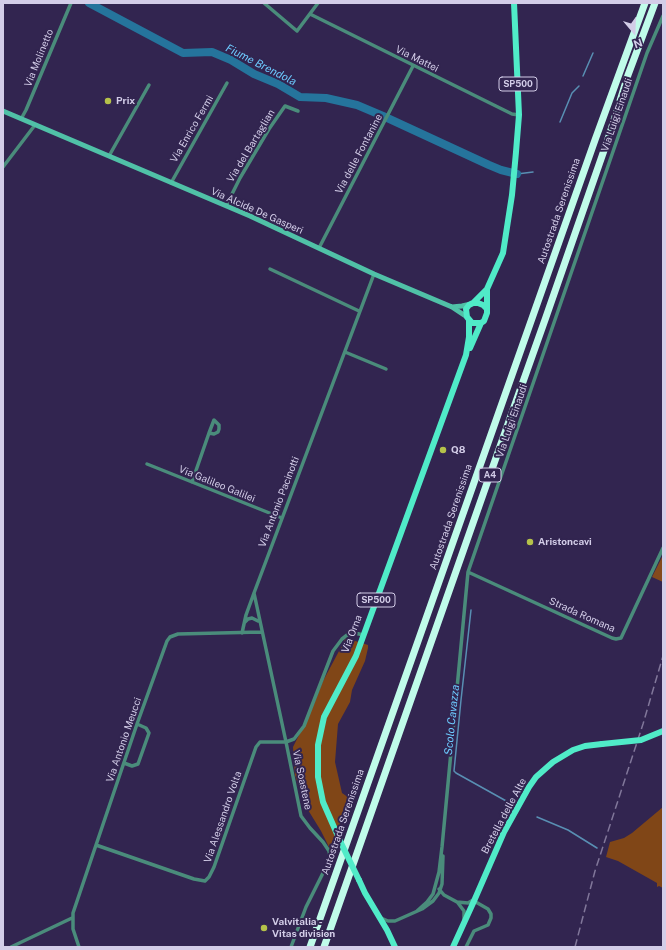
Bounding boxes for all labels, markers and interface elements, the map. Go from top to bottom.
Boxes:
north arrow [614,12,654,52]
street label: Via Molinetto [22,27,56,89]
text: N [632,36,644,50]
water label: Fiume Brendola [223,41,299,89]
street label: Via Mattei [393,43,441,75]
road number: SP500 [499,77,537,91]
street label: Via Luigi Einaudi [599,77,635,153]
street label: Via Enrico Fermi [168,93,216,165]
place label: Prix [116,95,135,107]
marker: Prix [103,96,113,106]
street label: Via del Bartaglian [225,108,277,184]
street label: Via delle Fontanine [333,112,385,196]
street label: Autostrada Serenissima [535,157,583,265]
street label: Via Alcide De Gasperi [209,185,305,237]
street label: Via Luigi Einaudi [494,383,530,459]
place label: Q8 [451,444,465,456]
marker: Q8 [438,445,448,455]
street label: Via Antonio Pacinotti [256,455,302,549]
street label: Via Galileo Galilei [177,463,257,505]
street label: Autostrada Serenissima [427,463,475,571]
road number: A4 [479,468,501,482]
place label: Aristoncavi [538,536,592,548]
marker: Aristoncavi [525,537,535,547]
road number: SP500 [357,593,395,607]
street label: Strada Romana [547,595,617,635]
street label: Via Orna [339,613,365,655]
water label: Scolo Cavazza [442,684,462,756]
street label: Via Antonio Meucci [104,696,144,784]
street label: Via Soastene [290,749,314,811]
street label: Autostrada Serenissima [319,768,367,876]
street label: Via Alessandro Volta [202,770,244,864]
street label: Bretella delle Alte [479,776,529,856]
place label: Valvitalia - Vitas division [272,916,335,940]
marker: Valvitalia - Vitas division [259,923,269,933]

